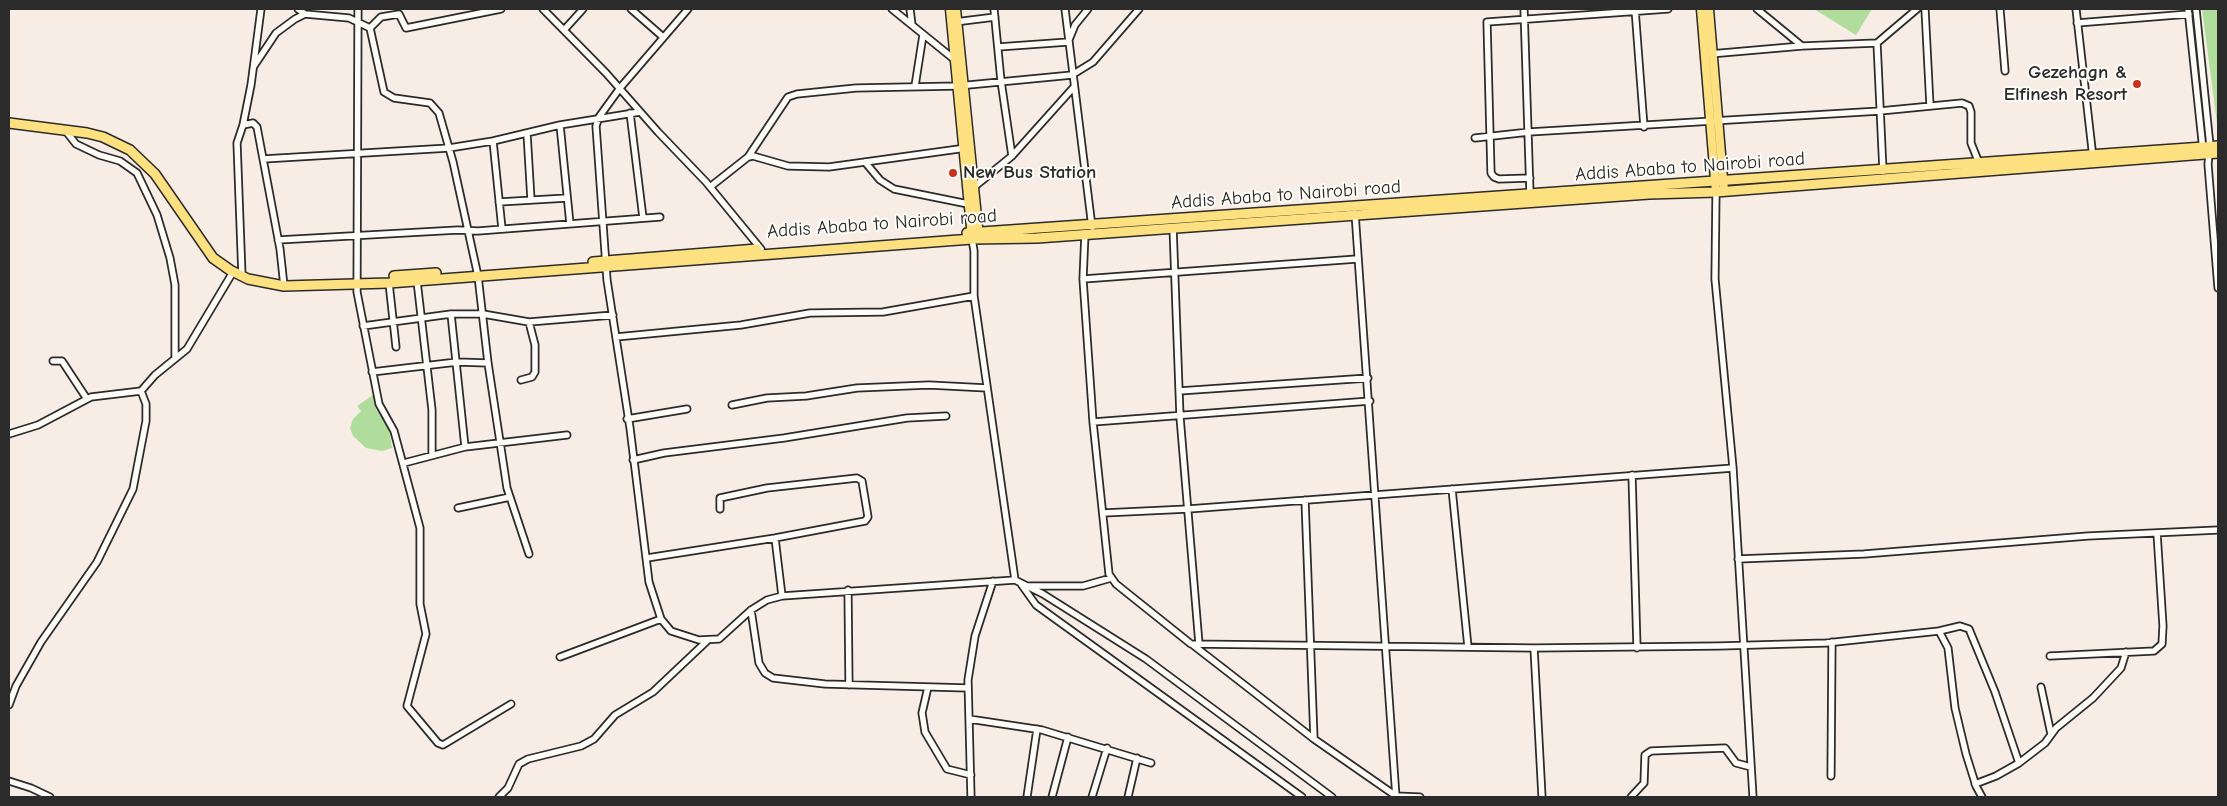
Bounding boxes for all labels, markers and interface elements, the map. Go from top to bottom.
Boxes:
place label: Gezehagn & Elfinesh Resort [2004,62,2127,106]
marker: Gezehagn & Elfinesh Resort [2131,78,2143,90]
street label: Addis Ababa to Nairobi road [1574,148,1806,186]
place label: New Bus Station [963,162,1096,184]
marker: New Bus Station [947,167,959,179]
street label: Addis Ababa to Nairobi road [1170,176,1402,214]
street label: Addis Ababa to Nairobi road [766,205,998,243]

